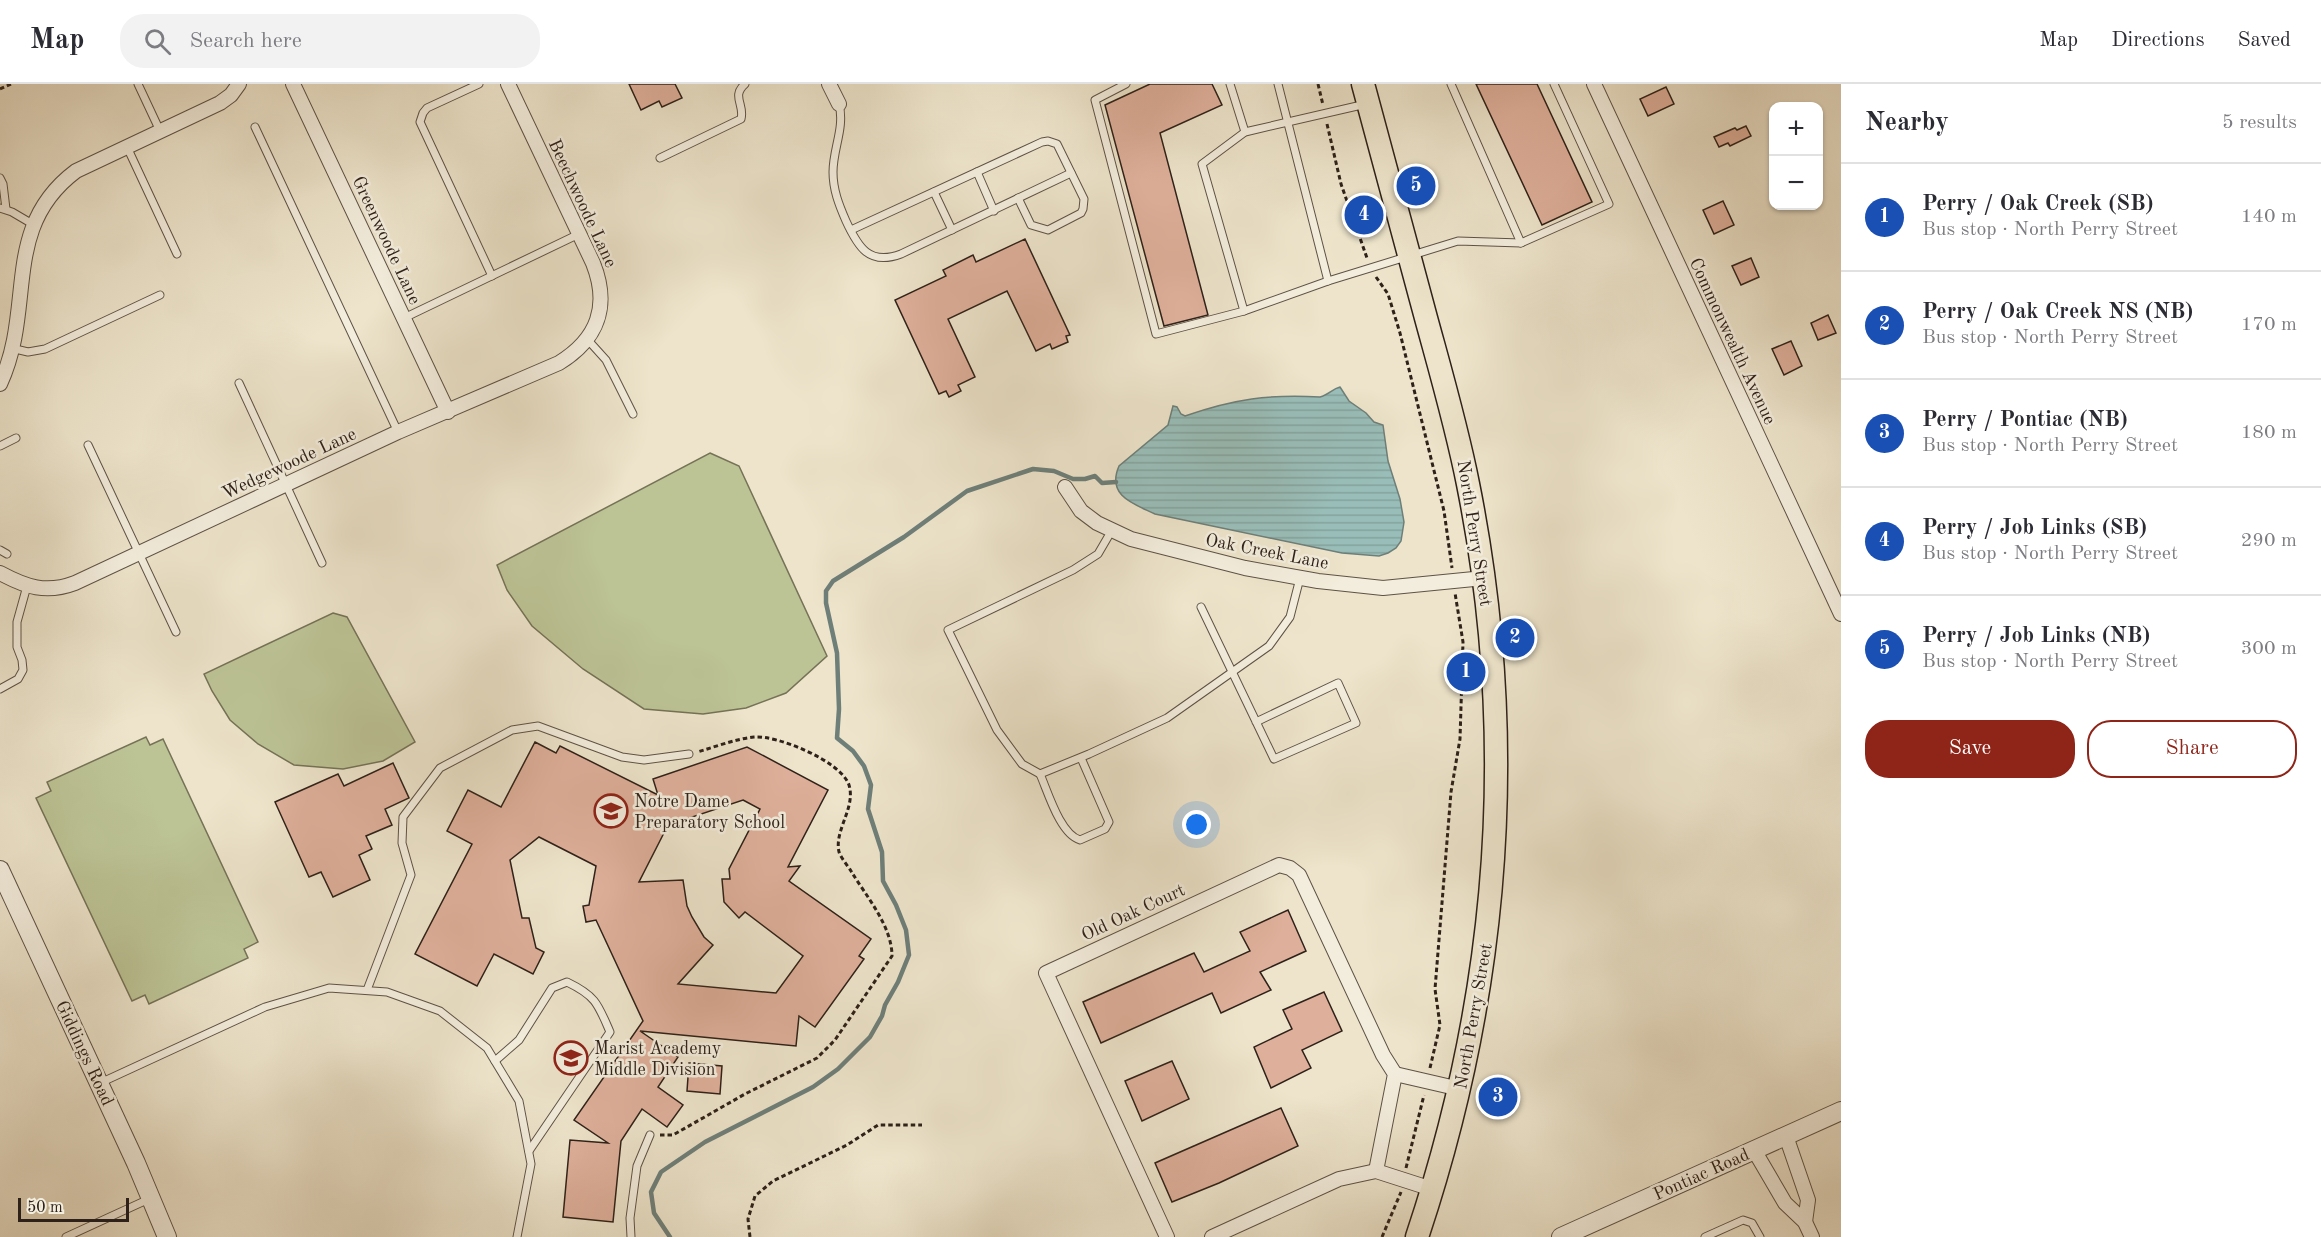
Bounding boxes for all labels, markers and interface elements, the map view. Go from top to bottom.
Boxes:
search box [120,14,540,68]
icon: search [141,25,174,58]
text: Map [30,27,84,55]
text: Search here [189,30,302,52]
text: Map [2039,30,2078,51]
text: Directions [2111,30,2205,51]
text: Saved [2238,30,2291,51]
map controls [1769,102,1823,210]
button: + [1769,102,1823,156]
text: Nearby [1865,110,1949,136]
text: 5 results [2222,113,2297,133]
street label: Beechwoode Lane [545,137,620,270]
button: − [1769,156,1823,210]
pin: 5 [1396,164,1436,208]
street label: Greenwoode Lane [349,174,424,307]
pin: 4 [1344,192,1384,238]
text: Perry / Oak Creek (SB) [1922,193,2154,215]
text: 1 [1879,207,1890,227]
text: 140 m [2241,207,2297,227]
text: Bus stop · North Perry Street [1922,220,2178,240]
street label: Commonwealth Avenue [1686,255,1779,428]
text: Perry / Oak Creek NS (NB) [1922,301,2193,323]
text: 2 [1879,315,1890,335]
text: 170 m [2241,315,2297,335]
text: Bus stop · North Perry Street [1922,328,2178,348]
text: Perry / Pontiac (NB) [1922,409,2128,431]
text: 3 [1879,423,1890,443]
text: 180 m [2241,423,2297,443]
street label: Wedgewoode Lane [220,425,359,503]
text: Bus stop · North Perry Street [1922,436,2178,456]
street label: North Perry Street [1454,459,1494,608]
text: Perry / Job Links (SB) [1922,517,2147,539]
street label: Oak Creek Lane [1204,531,1330,573]
text: 4 [1879,531,1890,551]
text: 290 m [2241,531,2297,551]
text: Bus stop · North Perry Street [1922,544,2178,564]
pin: 2 [1496,616,1534,660]
text: Perry / Job Links (NB) [1922,625,2150,647]
text: 5 [1879,639,1890,659]
text: 300 m [2241,639,2297,659]
pin: 1 [1446,650,1486,694]
text: Bus stop · North Perry Street [1922,652,2178,672]
button: Save [1865,720,2075,778]
button: Share [2087,720,2297,778]
school or university icon: Notre Dame Preparatory School [593,793,629,829]
place label: Notre Dame Preparatory School [634,793,785,832]
your location [1182,810,1211,839]
street label: Old Oak Court [1079,881,1188,945]
street label: North Perry Street [1452,942,1496,1091]
street label: Giddings Road [52,998,116,1109]
school or university icon: Marist Academy Middle Division [553,1040,589,1076]
place label: Marist Academy Middle Division [594,1040,722,1079]
pin: 3 [1478,1074,1518,1120]
street label: Pontiac Road [1651,1146,1752,1204]
scale bar [18,1195,129,1222]
text: 50 m [27,1200,63,1216]

